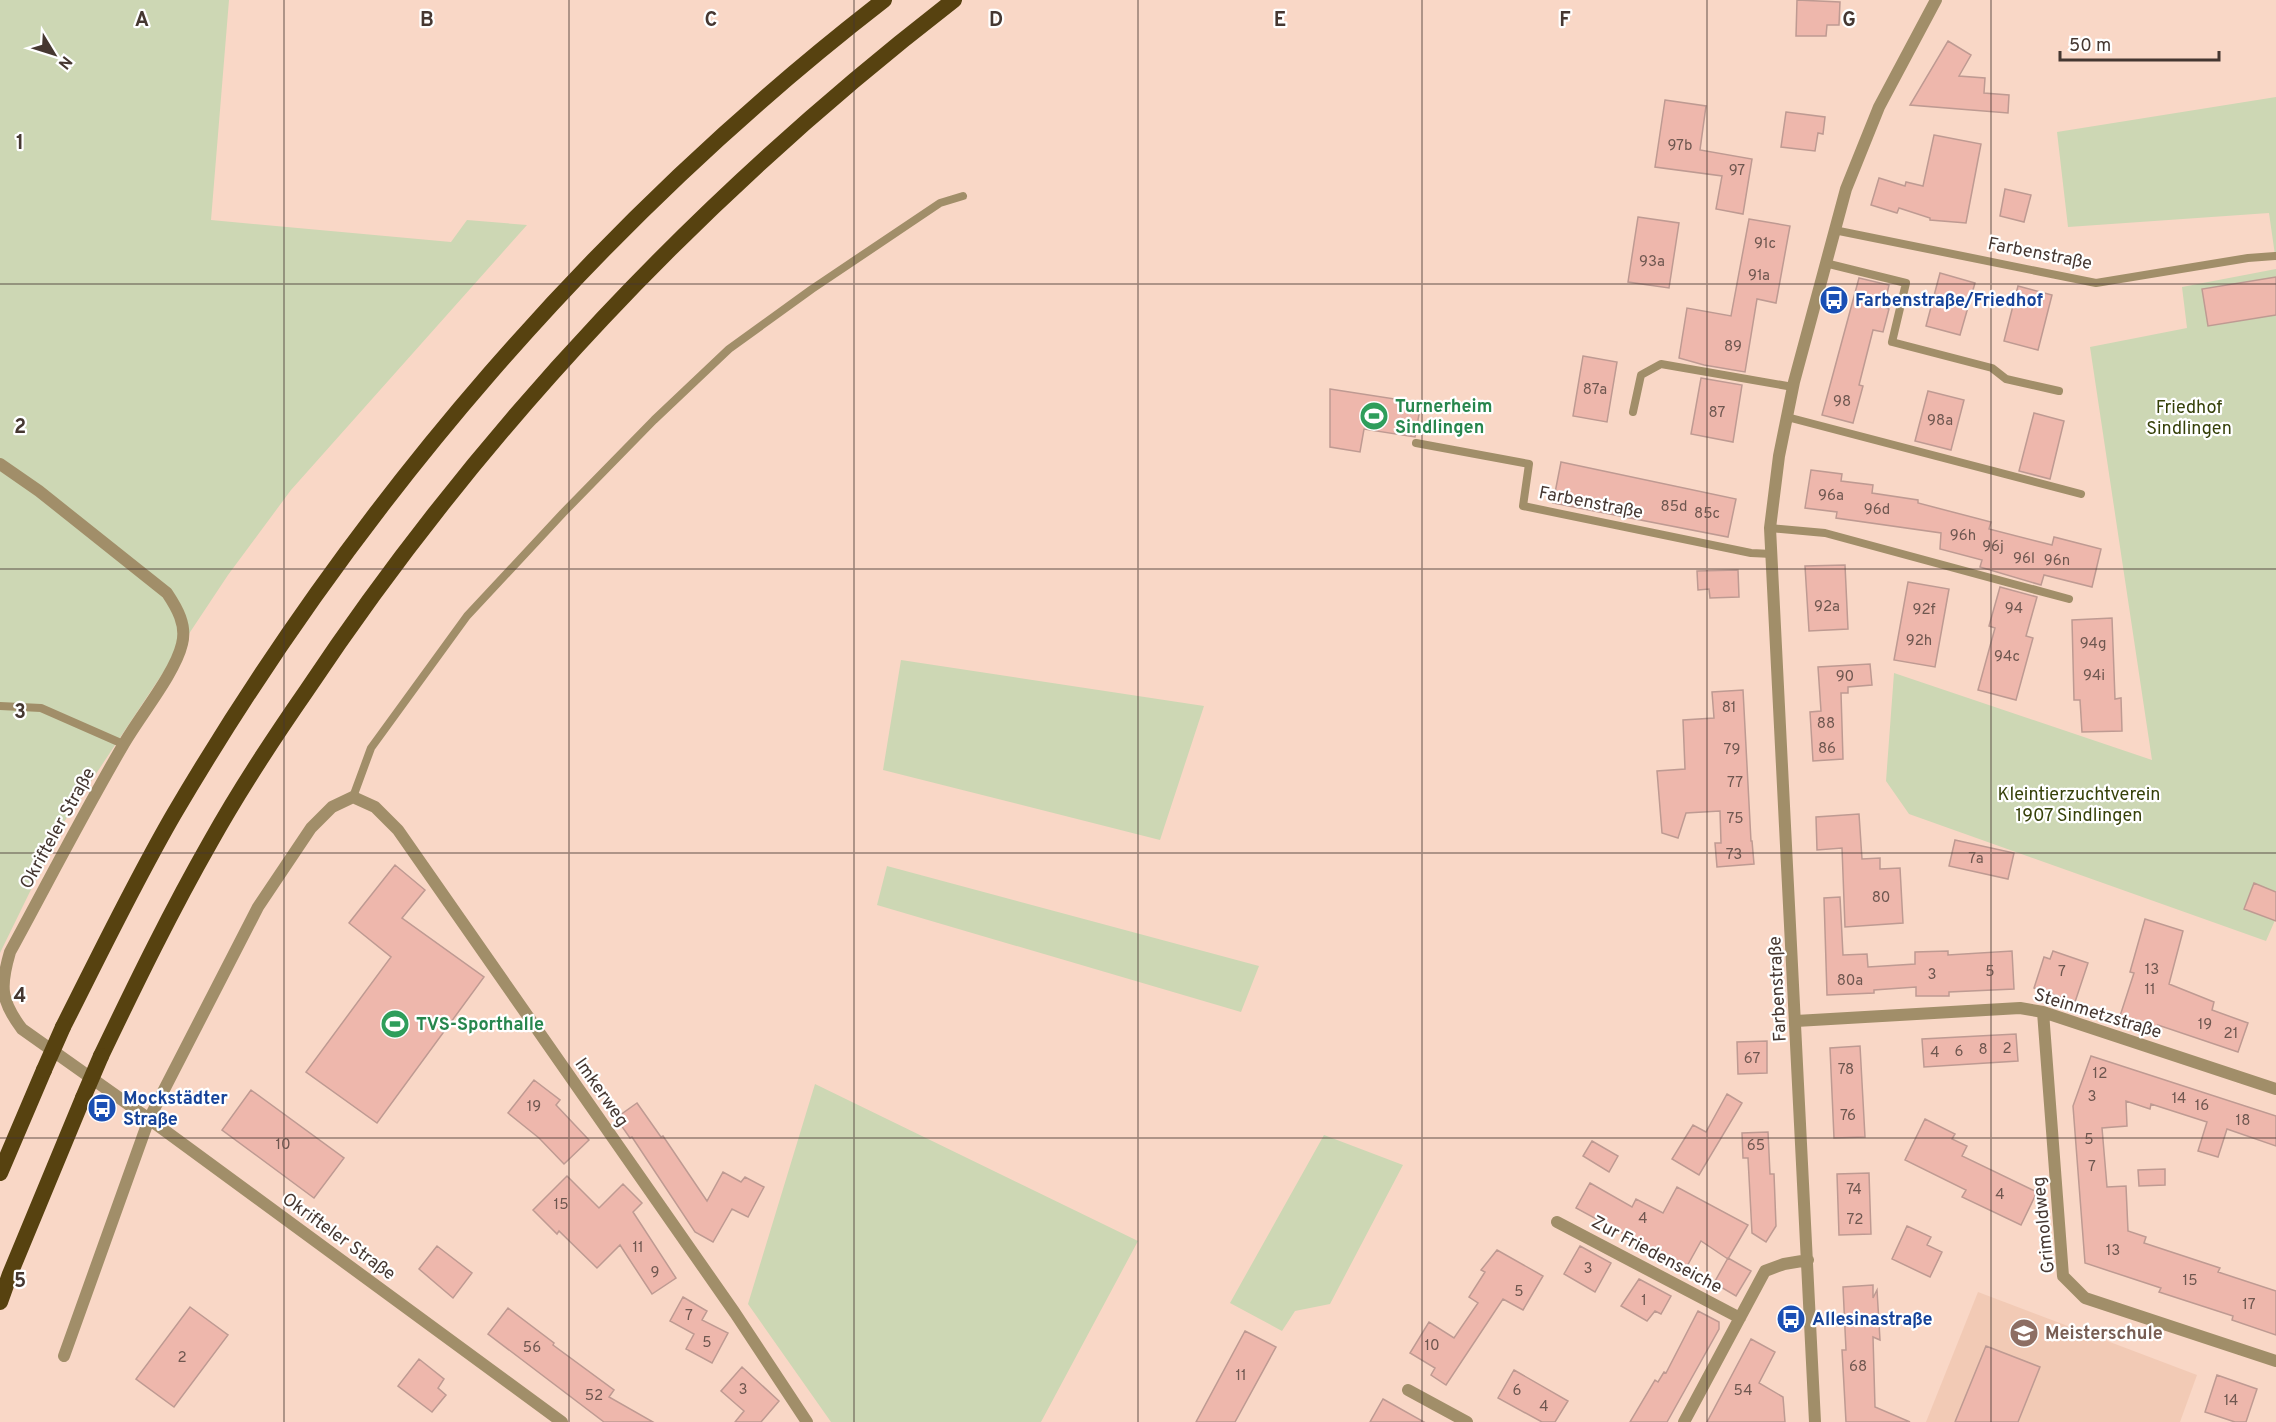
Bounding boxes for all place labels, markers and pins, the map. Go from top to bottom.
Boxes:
bus stop icon: Farbenstraße/Friedhof [1818,284,1850,316]
place label: Farbenstraße/Friedhof [1855,290,2043,313]
place label: Turnerheim Sindlingen [1395,396,1492,440]
sports icon: Turnerheim Sindlingen [1358,400,1390,432]
sports icon: TVS-Sporthalle [379,1008,411,1040]
place label: TVS-Sporthalle [416,1014,544,1037]
place label: Mockstädter Straße [123,1088,228,1132]
bus stop icon: Mockstädter Straße [86,1092,118,1124]
bus stop icon: Allesinastraße [1775,1303,1807,1335]
place label: Allesinastraße [1812,1309,1932,1332]
school or university icon: Meisterschule [2008,1317,2040,1349]
place label: Meisterschule [2045,1323,2163,1346]

